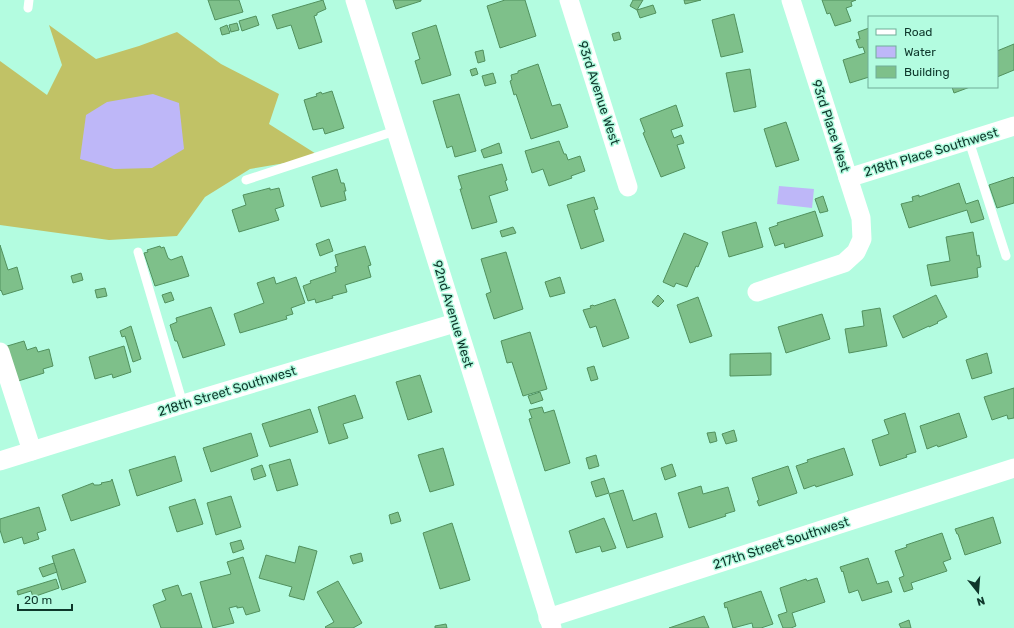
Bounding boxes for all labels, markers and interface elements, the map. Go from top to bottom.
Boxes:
legend [868,16,998,88]
text: Road [904,25,932,39]
street label: 93rd Avenue West [575,39,623,147]
text: Water [904,45,936,59]
text: Building [904,65,950,79]
street label: 93rd Place West [809,78,853,174]
street label: 218th Place Southwest [862,124,1000,180]
street label: 92nd Avenue West [430,259,476,369]
street label: 218th Street Southwest [156,363,298,419]
street label: 217th Street Southwest [711,514,851,572]
north arrow [958,572,998,612]
scale bar [18,586,72,612]
text: 20 m [24,593,52,607]
text: N [975,594,986,608]

